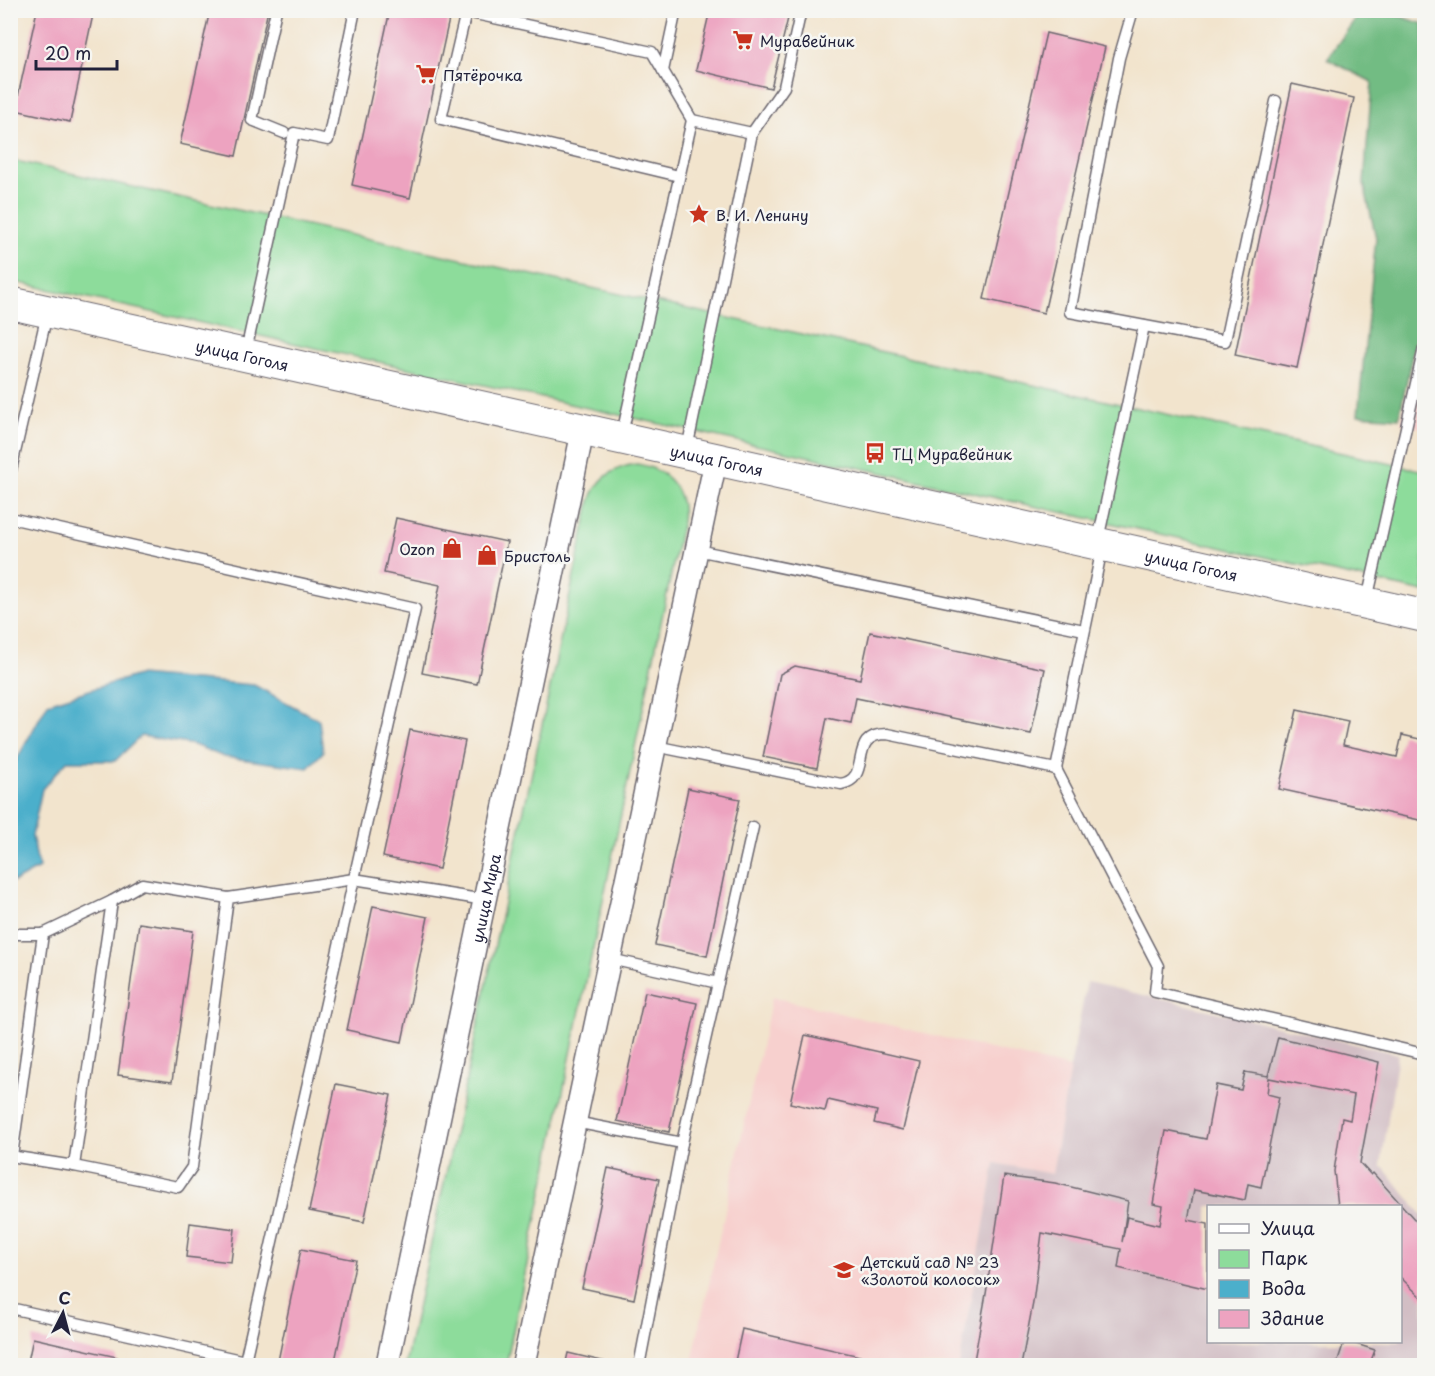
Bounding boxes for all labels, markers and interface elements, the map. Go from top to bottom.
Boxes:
supermarket icon: Муравейник [731,28,755,52]
place label: Муравейник [760,29,854,52]
scale bar [36,33,117,71]
text: 20 m [45,39,91,66]
supermarket icon: Пятёрочка [414,62,438,86]
place label: Пятёрочка [443,63,523,86]
place icon: В. И. Ленину [687,202,711,226]
place label: В. И. Ленину [716,203,809,226]
street label: улица Гоголя [194,333,291,376]
street label: улица Гоголя [668,438,766,481]
bus stop icon: ТЦ Муравейник [863,441,887,465]
place label: ТЦ Муравейник [892,442,1012,465]
shop icon: Ozon [440,536,464,560]
place label: Ozon [399,537,435,560]
shop icon: Бристоль [475,543,499,567]
street label: улица Гоголя [1143,543,1240,586]
place label: Бристоль [504,544,571,567]
street label: улица Мира [464,851,506,945]
legend [1207,1205,1402,1343]
text: Улица [1261,1214,1315,1241]
text: Парк [1261,1244,1308,1271]
place label: Детский сад № 23 «Золотой колосок» [860,1250,1001,1290]
school or university icon: Детский сад № 23 «Золотой колосок» [832,1258,856,1282]
text: Вода [1261,1274,1306,1301]
north arrow [33,1283,93,1343]
text: С [57,1285,72,1310]
text: Здание [1261,1304,1324,1331]

